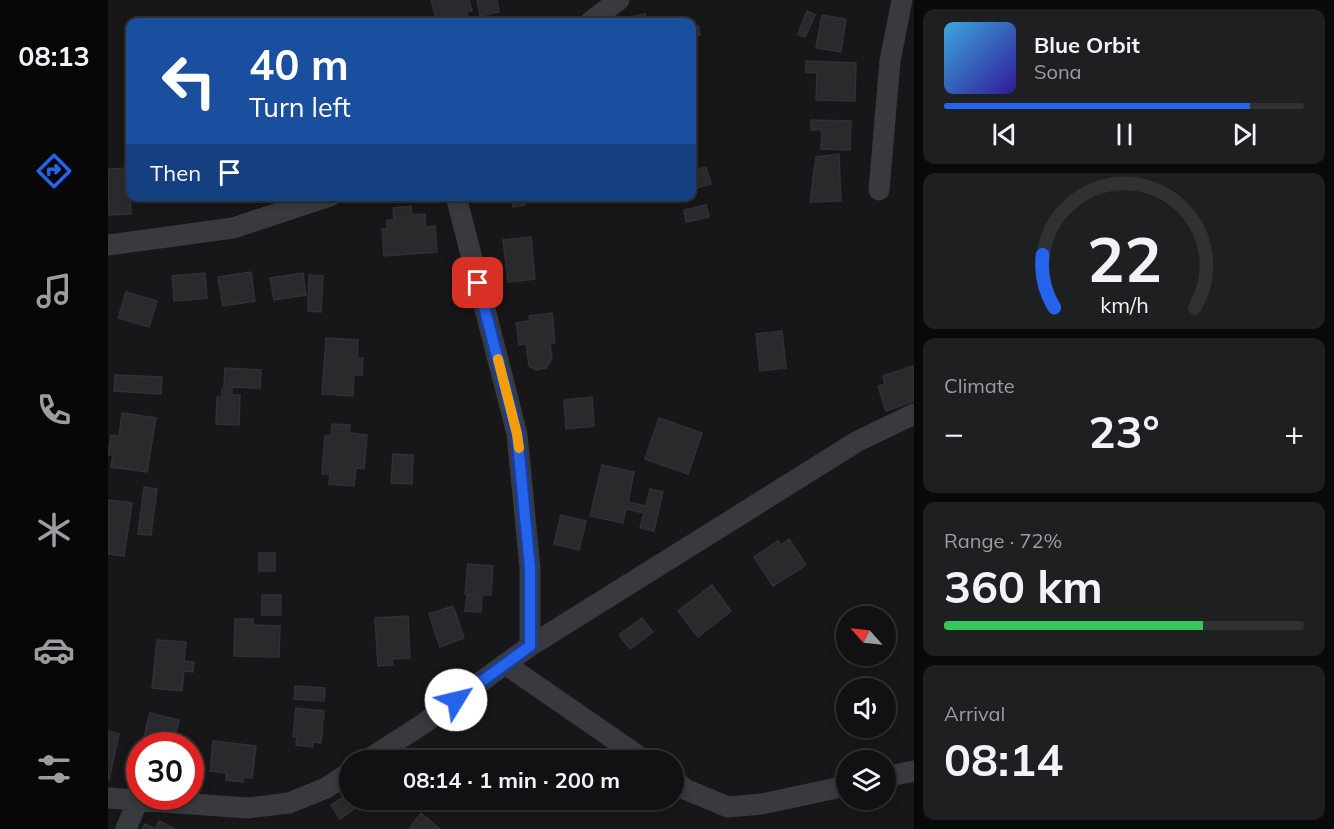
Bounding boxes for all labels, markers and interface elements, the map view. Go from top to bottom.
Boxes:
text: Blue Orbit [1034,31,1140,59]
text: 40 m [249,38,349,91]
text: 08:13 [18,39,90,73]
icon: left [150,42,228,120]
text: Sona [1034,59,1082,84]
text: Turn left [249,90,351,124]
icon: previous [988,118,1021,151]
icon: pause [1108,118,1141,151]
icon: next [1228,118,1261,151]
icon: directions [33,150,75,192]
icon: arrive [213,156,246,189]
text: Then [150,159,201,187]
text: 22 [1087,219,1161,298]
pin [452,257,503,308]
icon: arrive [461,266,494,299]
icon: music [33,270,75,312]
text: km/h [1100,291,1148,318]
text: Climate [944,373,1015,398]
icon: phone [33,389,75,431]
text: 23° [1088,403,1160,459]
text: − [944,412,964,453]
text: + [1284,412,1304,453]
icon: climate [33,509,75,551]
text: Range · 72% [944,528,1062,553]
text: 360 km [944,558,1103,614]
north arrow [836,606,896,666]
map controls [836,606,896,810]
icon: car [33,629,75,671]
position arrow [424,668,488,732]
button: sound [836,678,896,738]
text: Arrival [944,701,1005,726]
text: 08:14 [944,731,1063,787]
speed limit sign: 30 [126,732,204,810]
icon: filters [33,748,75,790]
button: layers [836,750,896,810]
text: 08:14 · 1 min · 200 m [403,766,620,794]

